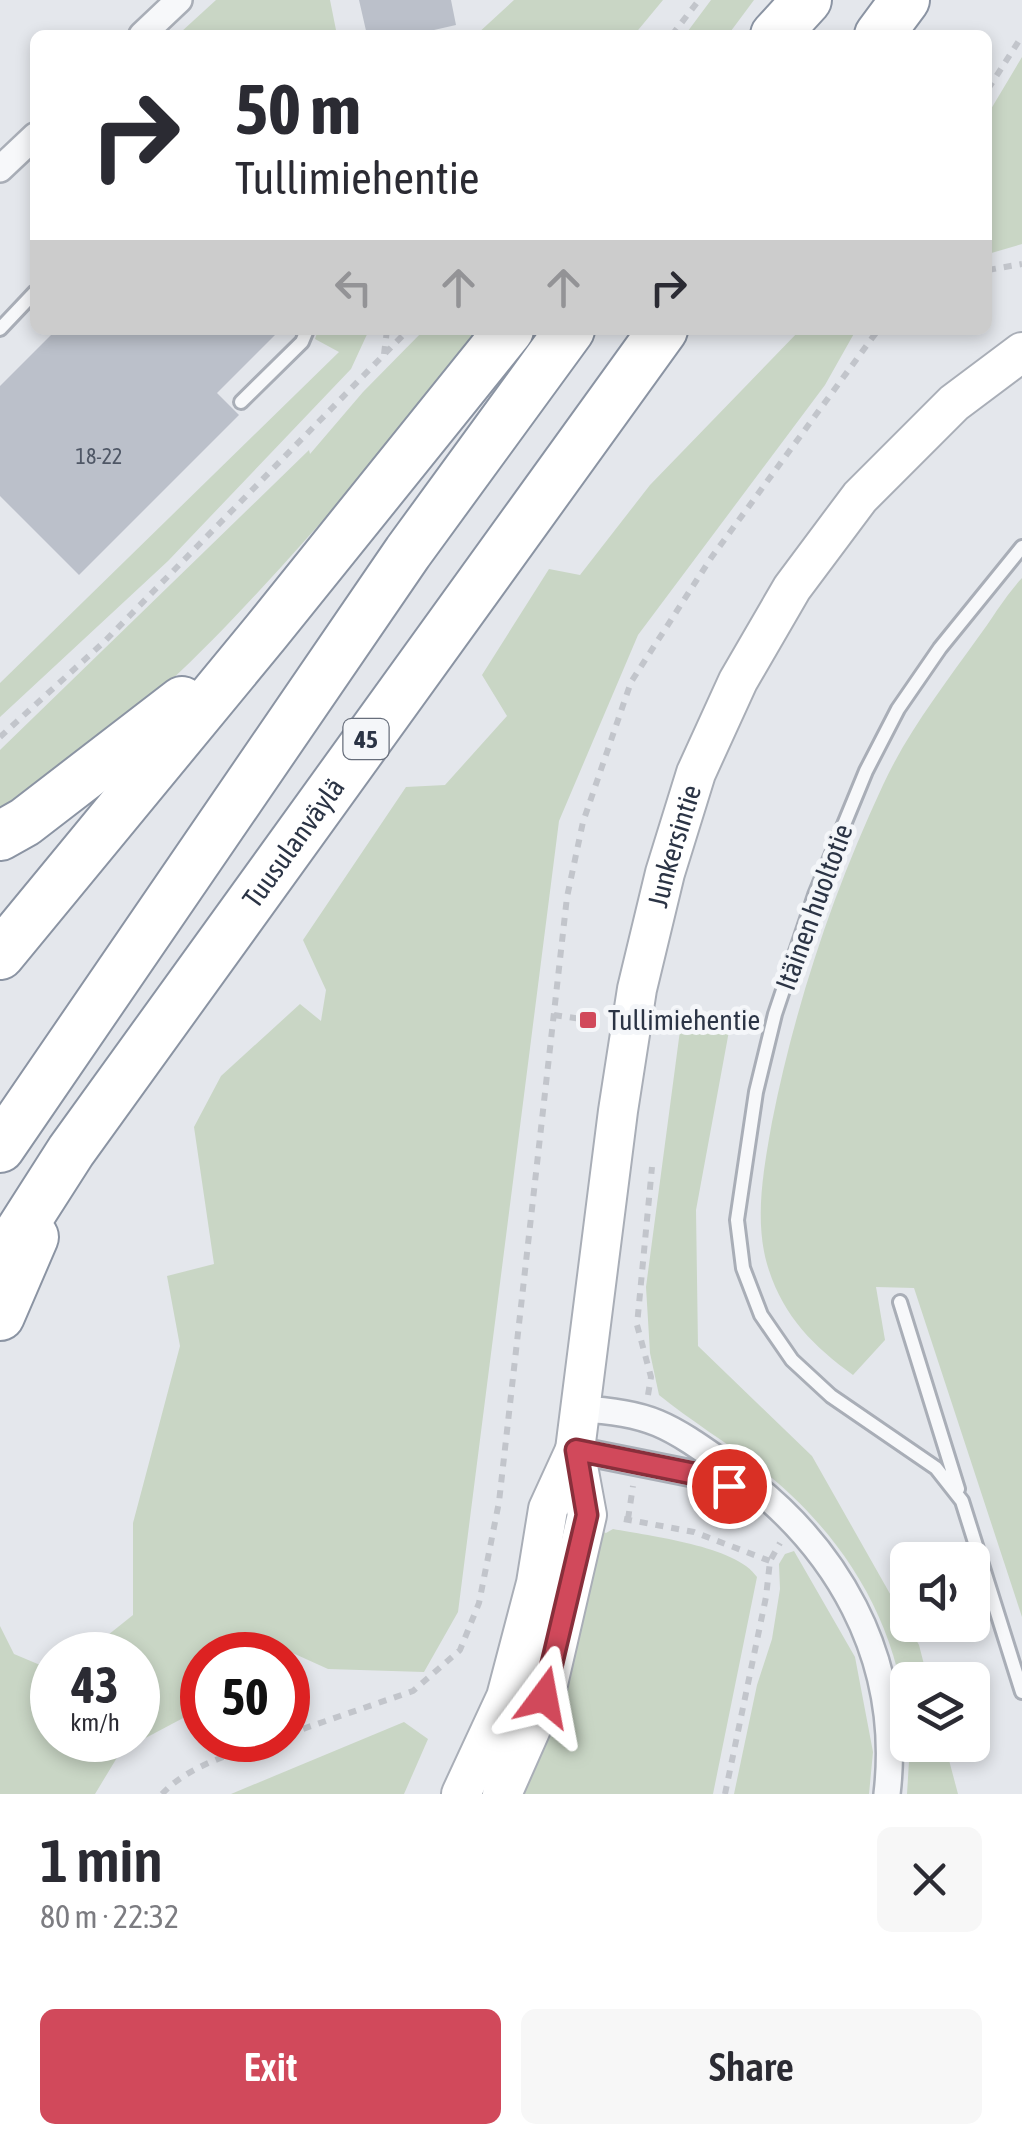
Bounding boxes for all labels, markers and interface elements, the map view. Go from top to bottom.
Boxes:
text: 50 m [235,69,361,149]
icon: right [70,70,200,200]
text: Tullimiehentie [235,152,479,204]
icon: left [326,260,381,315]
icon: ahead [431,260,486,315]
icon: ahead [536,260,591,315]
icon: right [641,260,696,315]
house number: 18-22 [76,443,122,469]
road number: 45 [344,719,388,759]
street label: Tuusulanväylä [236,772,351,913]
street label: Junkersintie [641,781,707,910]
street label: Itäinen huoltotie [769,820,859,994]
place label: Tullimiehentie [608,1004,760,1036]
marker: Tullimiehentie [577,1009,599,1031]
pin [687,1444,772,1529]
icon: arrive [702,1459,757,1514]
map controls [890,1542,990,1762]
button: sound [890,1542,990,1642]
speed limit sign: 50 [180,1632,310,1762]
position arrow [492,1645,596,1749]
text: 43 [71,1656,118,1714]
button: layers [890,1662,990,1762]
text: km/h [70,1708,120,1736]
text: 1 min [40,1826,163,1895]
button: close [877,1827,982,1932]
text: 80 m · 22:32 [40,1898,179,1935]
button: Exit [40,2009,501,2124]
button: Share [521,2009,982,2124]

